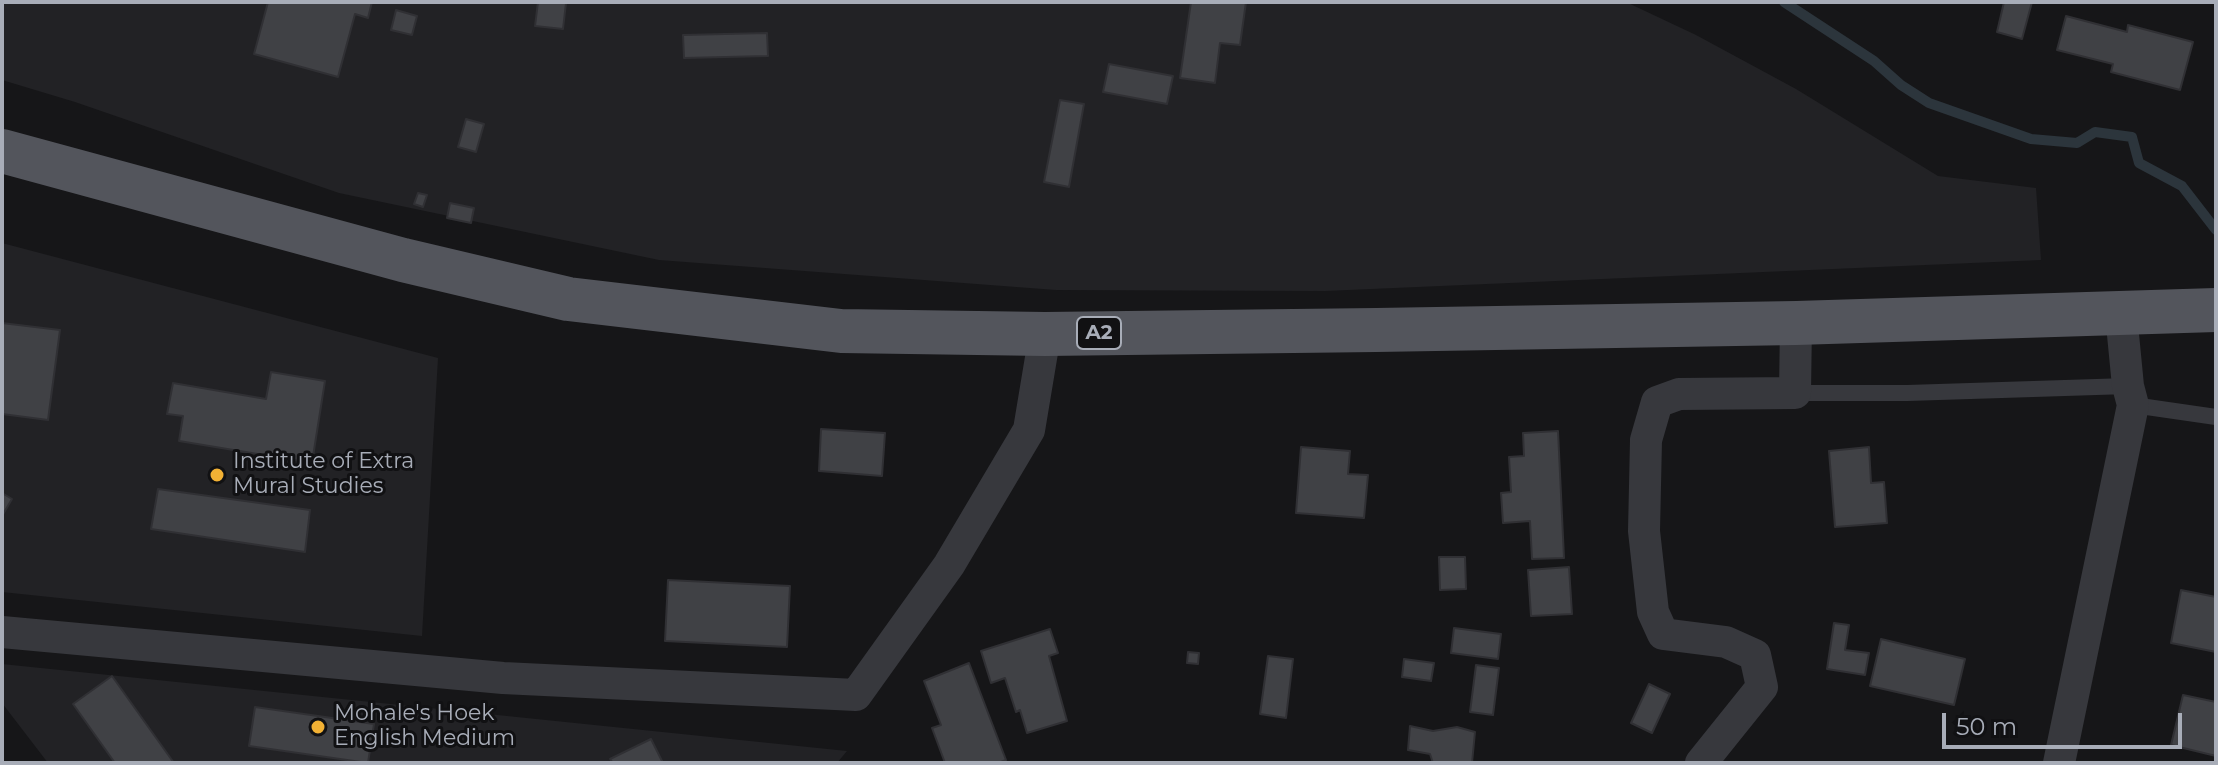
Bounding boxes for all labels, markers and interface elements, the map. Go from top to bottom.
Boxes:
road number: A2 [1077,317,1121,349]
place label: Institute of Extra Mural Studies [233,449,414,500]
marker: Institute of Extra Mural Studies [208,466,226,484]
scale bar [1946,697,2186,747]
place label: Mohale's Hoek English Medium [334,701,515,752]
text: 50 m [1956,712,2017,741]
marker: Mohale's Hoek English Medium [309,718,327,736]

